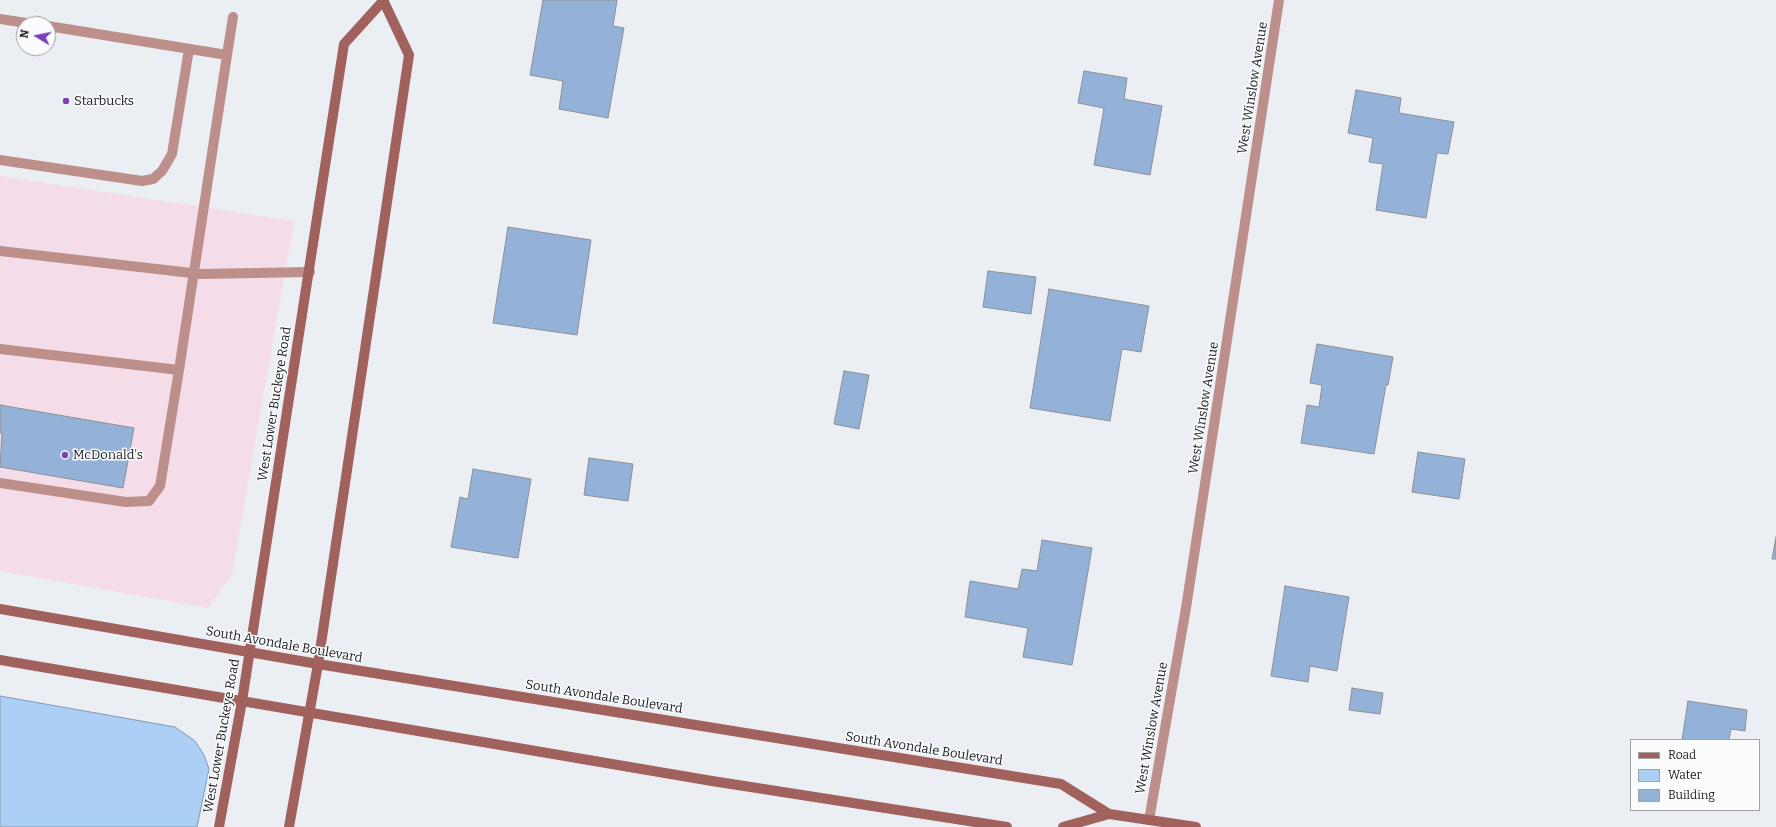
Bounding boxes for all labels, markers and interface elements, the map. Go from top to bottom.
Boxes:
north arrow [16,16,56,56]
street label: West Winslow Avenue [1235,21,1271,155]
text: N [18,29,32,39]
place label: Starbucks [74,93,134,109]
marker: Starbucks [61,96,71,106]
street label: West Lower Buckeye Road [255,326,295,482]
street label: West Winslow Avenue [1186,341,1222,475]
place label: McDonald's [73,447,143,463]
marker: McDonald's [60,450,70,460]
street label: South Avondale Boulevard [205,624,363,666]
street label: West Lower Buckeye Road [201,658,243,814]
street label: West Winslow Avenue [1133,661,1171,795]
street label: South Avondale Boulevard [524,677,684,717]
street label: South Avondale Boulevard [844,729,1004,769]
legend [1630,739,1760,811]
text: Road [1668,748,1696,762]
text: Water [1668,768,1702,782]
text: Building [1668,788,1715,802]

